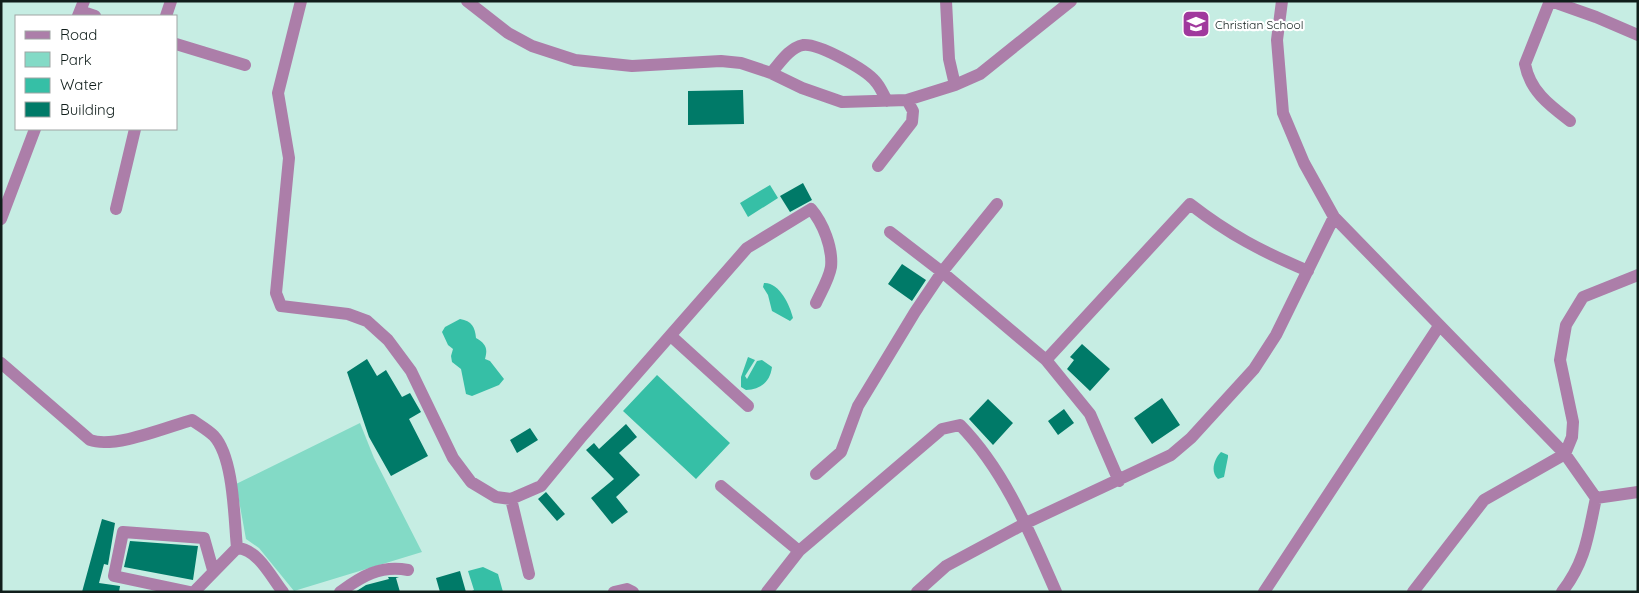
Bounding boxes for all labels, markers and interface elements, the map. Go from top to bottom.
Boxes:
school or university icon: Christian School [1181,9,1211,39]
legend [15,15,178,130]
place label: Christian School [1215,17,1304,32]
text: Road [60,25,97,44]
text: Park [60,50,92,69]
text: Water [60,75,103,94]
text: Building [60,100,115,119]

